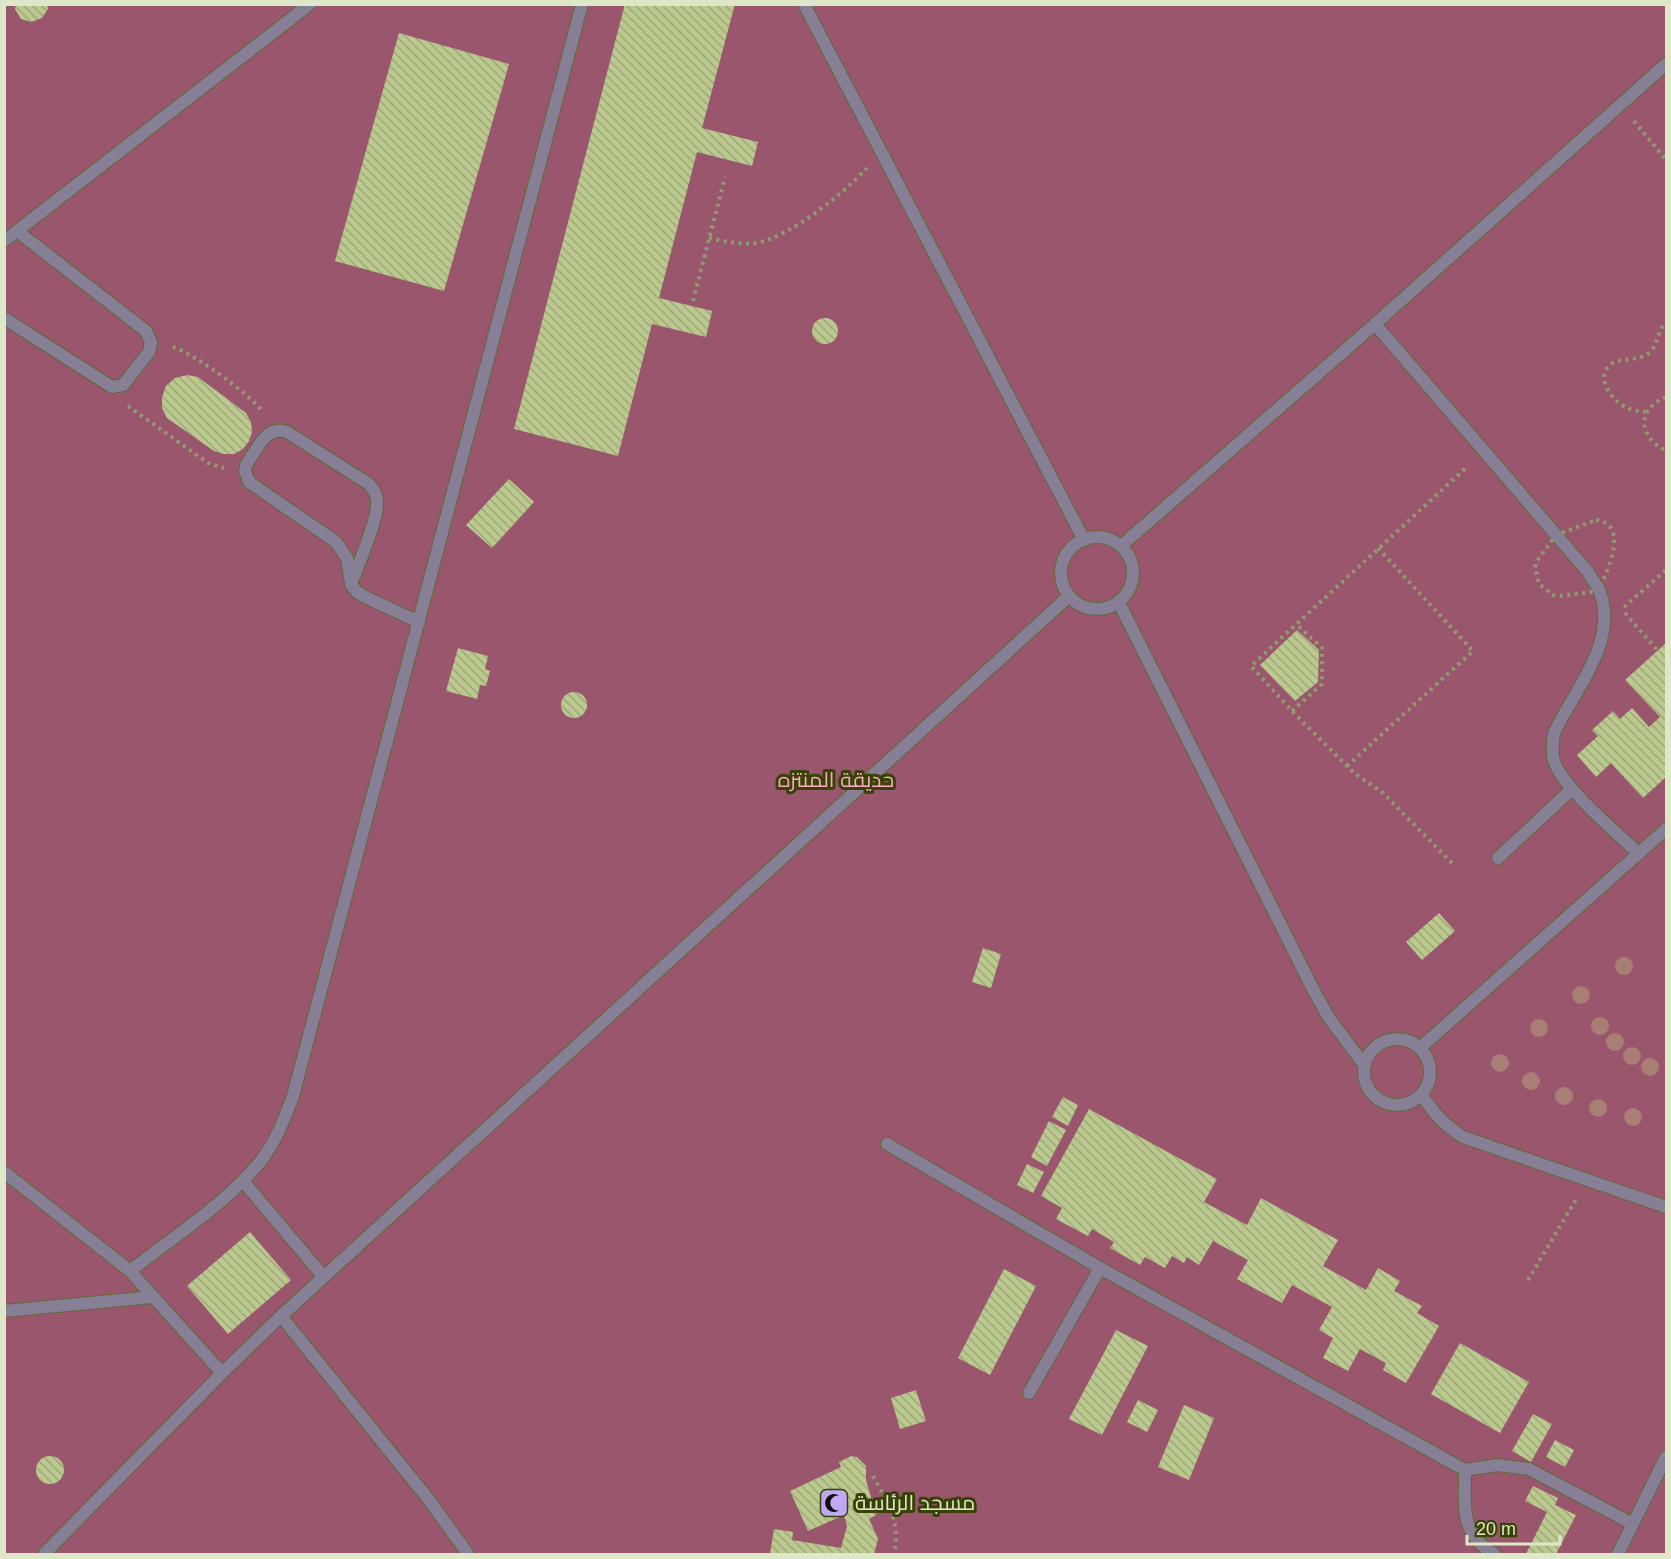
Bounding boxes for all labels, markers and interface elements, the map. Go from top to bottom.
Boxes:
park label: حديقة المنتزه [778,768,894,792]
mosque icon: مسجد الرئاسة [818,1487,850,1519]
place label: مسجد الرئاسة [855,1491,975,1515]
scale bar [1467,1508,1560,1546]
text: 20 m [1476,1519,1516,1539]

